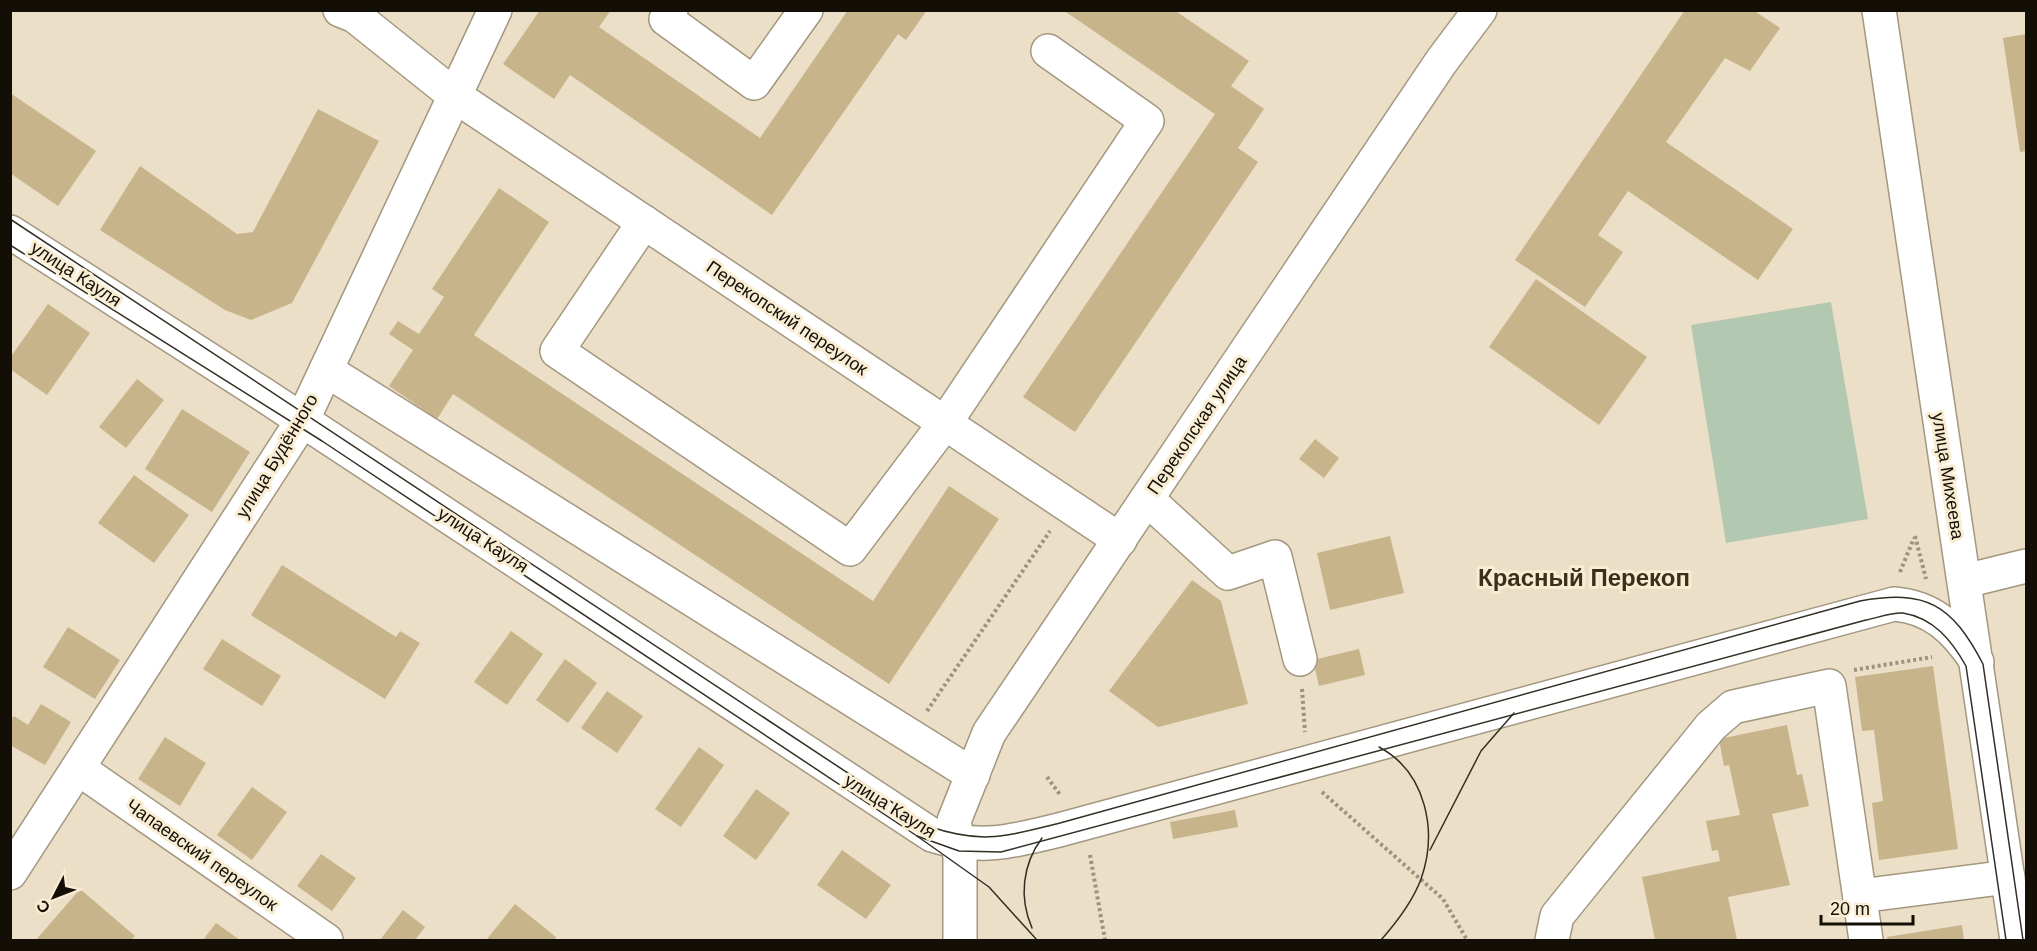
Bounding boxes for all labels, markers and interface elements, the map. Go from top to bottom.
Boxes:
street label: улица Кауля [27,237,125,311]
street label: Перекопский переулок [703,257,871,379]
street label: Перекопская улица [1143,351,1251,498]
street label: улица Будённого [232,390,322,522]
street label: улица Михеева [1928,411,1968,542]
street label: улица Кауля [434,503,532,577]
district label: Красный Перекоп [1478,564,1690,591]
street label: улица Кауля [841,770,939,842]
street label: Чапаевский переулок [123,795,282,915]
north arrow [24,867,84,927]
scale bar [1821,888,1912,926]
text: С [33,896,53,917]
text: 20 m [1830,899,1870,919]

